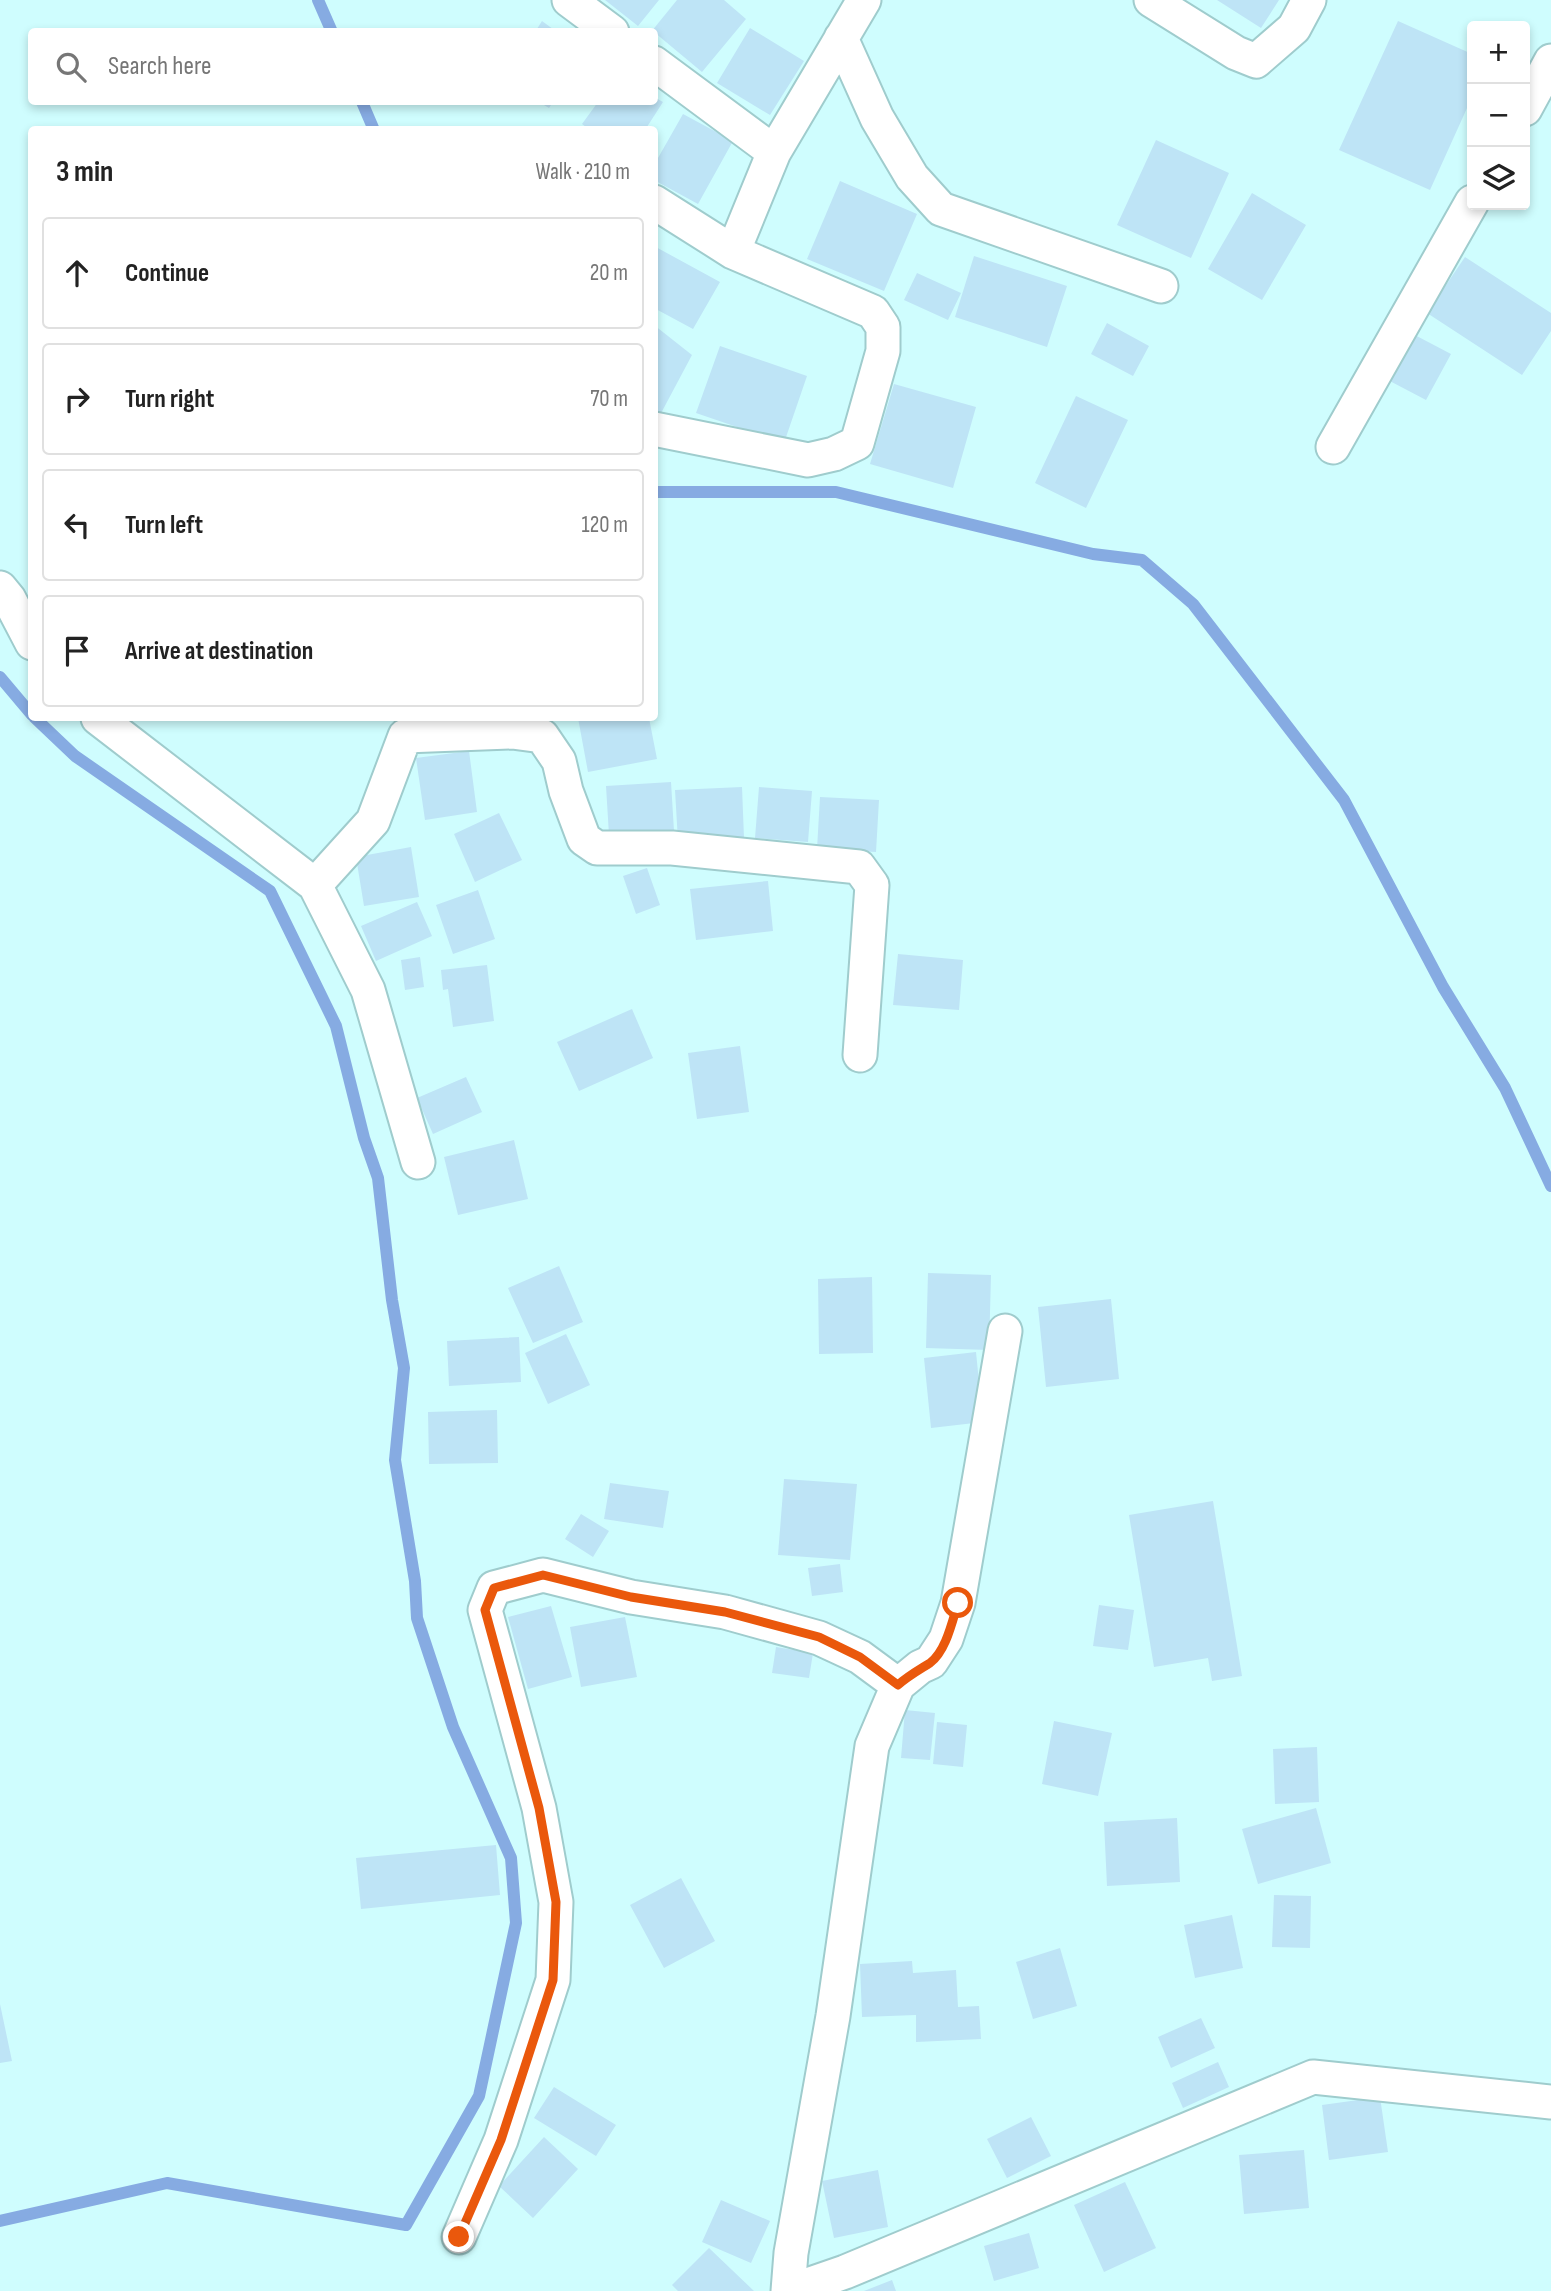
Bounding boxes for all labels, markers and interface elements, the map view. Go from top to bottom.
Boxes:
map controls [1467,21,1530,210]
button: + [1467,21,1530,84]
search box [28,28,658,105]
icon: search [52,48,90,86]
text: Search here [108,51,211,82]
button: − [1467,84,1530,147]
button: layers [1467,147,1530,210]
text: 3 min [56,154,113,190]
text: Walk · 210 m [536,158,630,186]
icon: ahead [58,254,96,292]
text: Continue [125,258,209,289]
text: 20 m [590,259,628,287]
icon: right [58,380,96,418]
text: Turn right [125,384,214,415]
text: 70 m [590,385,628,413]
icon: left [58,506,96,544]
text: Turn left [125,510,203,541]
text: 120 m [582,511,628,539]
icon: arrive [58,632,96,670]
text: Arrive at destination [125,636,313,667]
route start [942,1587,973,1618]
route end [443,2221,474,2252]

